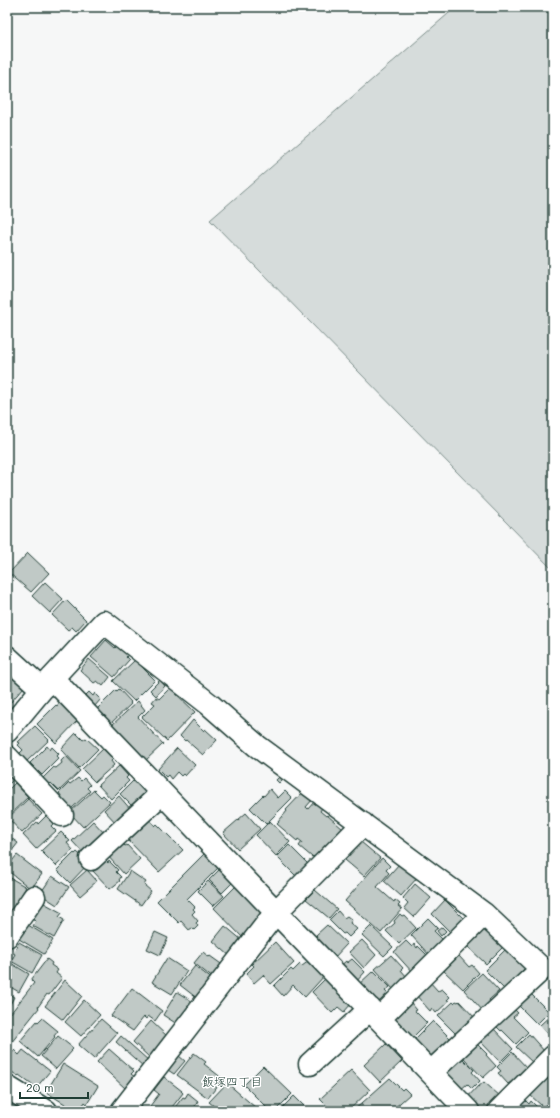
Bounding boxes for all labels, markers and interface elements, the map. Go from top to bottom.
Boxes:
district label: 飯塚四丁目 [202,1073,262,1089]
scale bar [20,1074,88,1100]
text: 20 m [26,1079,54,1095]

